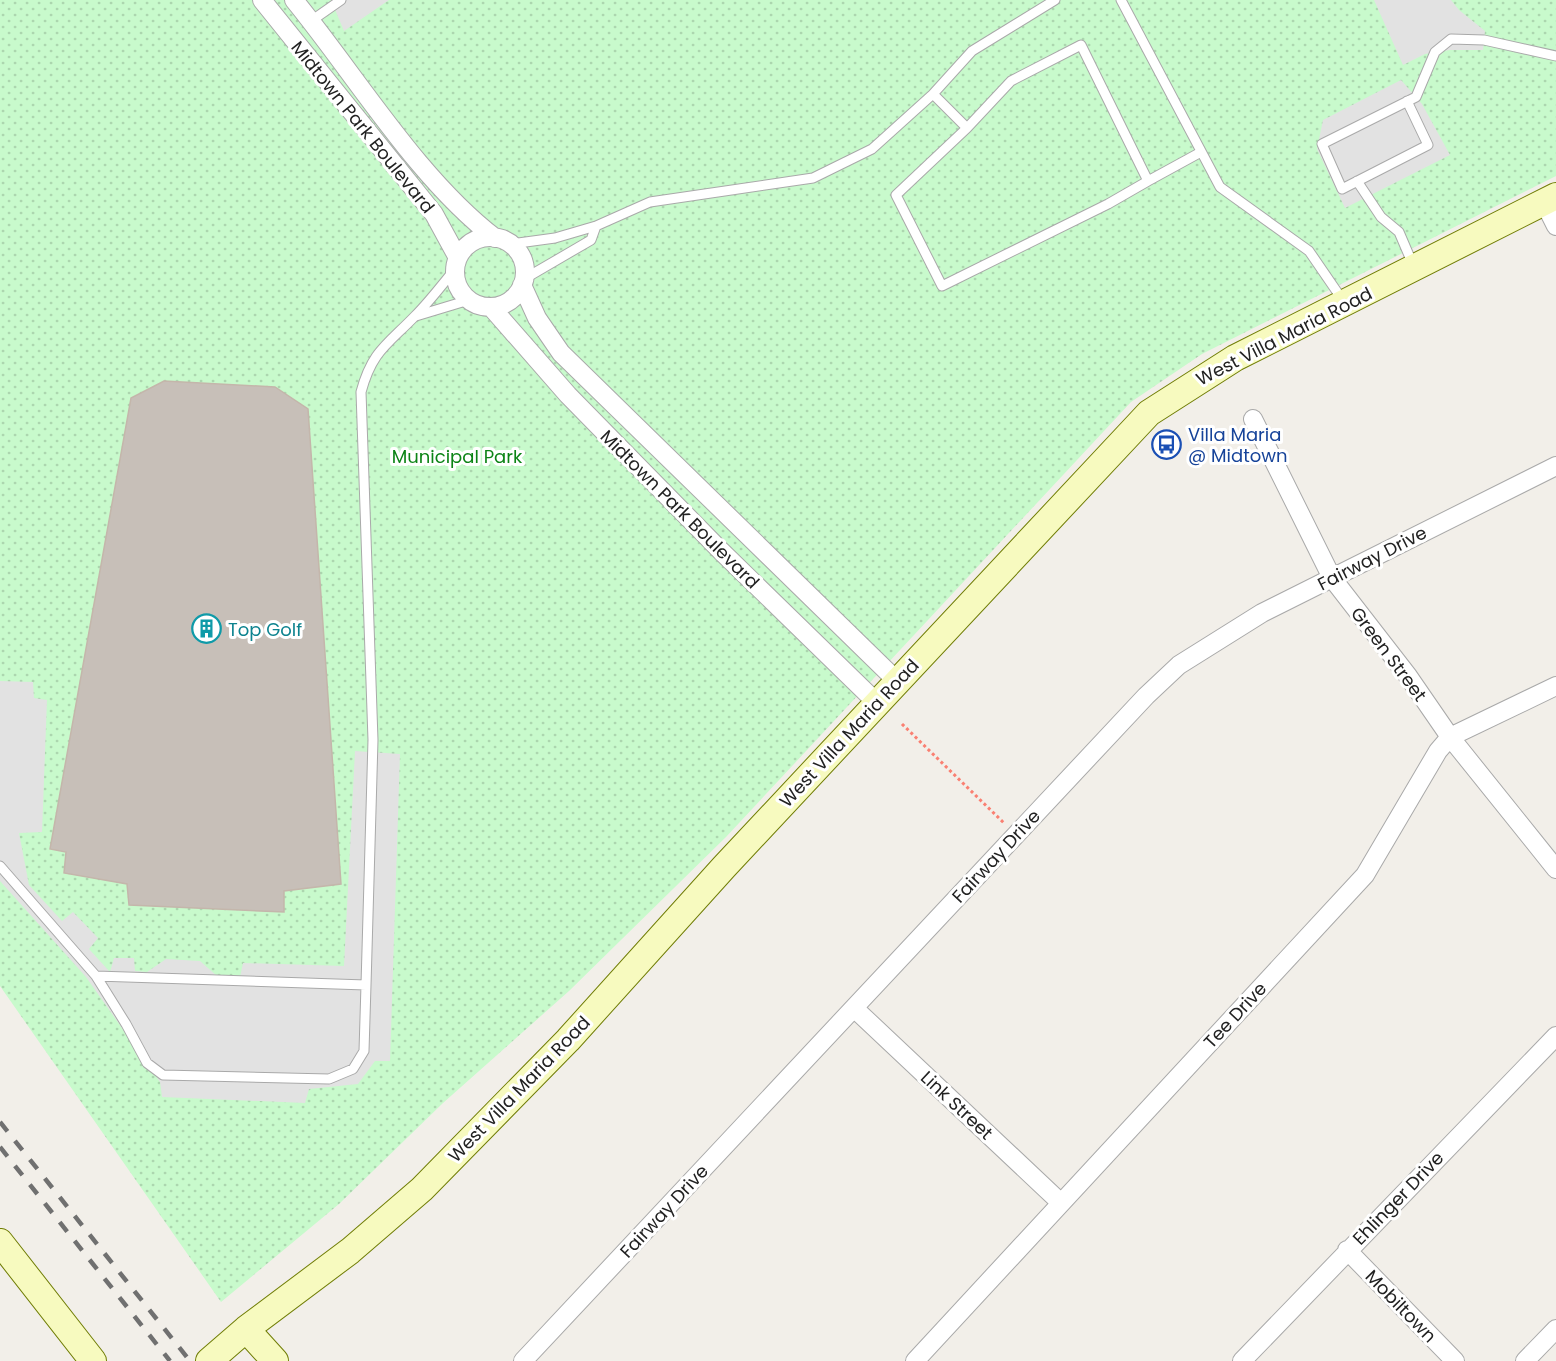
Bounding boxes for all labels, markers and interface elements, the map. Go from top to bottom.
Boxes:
street label: Midtown Park Boulevard [285,35,441,219]
street label: West Villa Maria Road [1192,281,1376,391]
place label: Villa Maria @ Midtown [1188,422,1288,468]
street label: Midtown Park Boulevard [595,424,765,594]
bus stop icon: Villa Maria @ Midtown [1151,428,1183,460]
park label: Municipal Park [392,444,523,469]
street label: Fairway Drive [1313,520,1431,596]
street label: Green Street [1345,602,1433,706]
building icon: Top Golf [191,613,223,645]
place label: Top Golf [228,617,302,642]
street label: West Villa Maria Road [774,653,924,813]
street label: Fairway Drive [946,804,1046,908]
street label: Tee Drive [1198,976,1272,1054]
street label: West Villa Maria Road [442,1010,596,1168]
street label: Link Street [915,1065,999,1145]
street label: Ehlinger Drive [1347,1146,1449,1250]
street label: Fairway Drive [614,1159,714,1263]
street label: Mobiltown [1360,1264,1442,1348]

